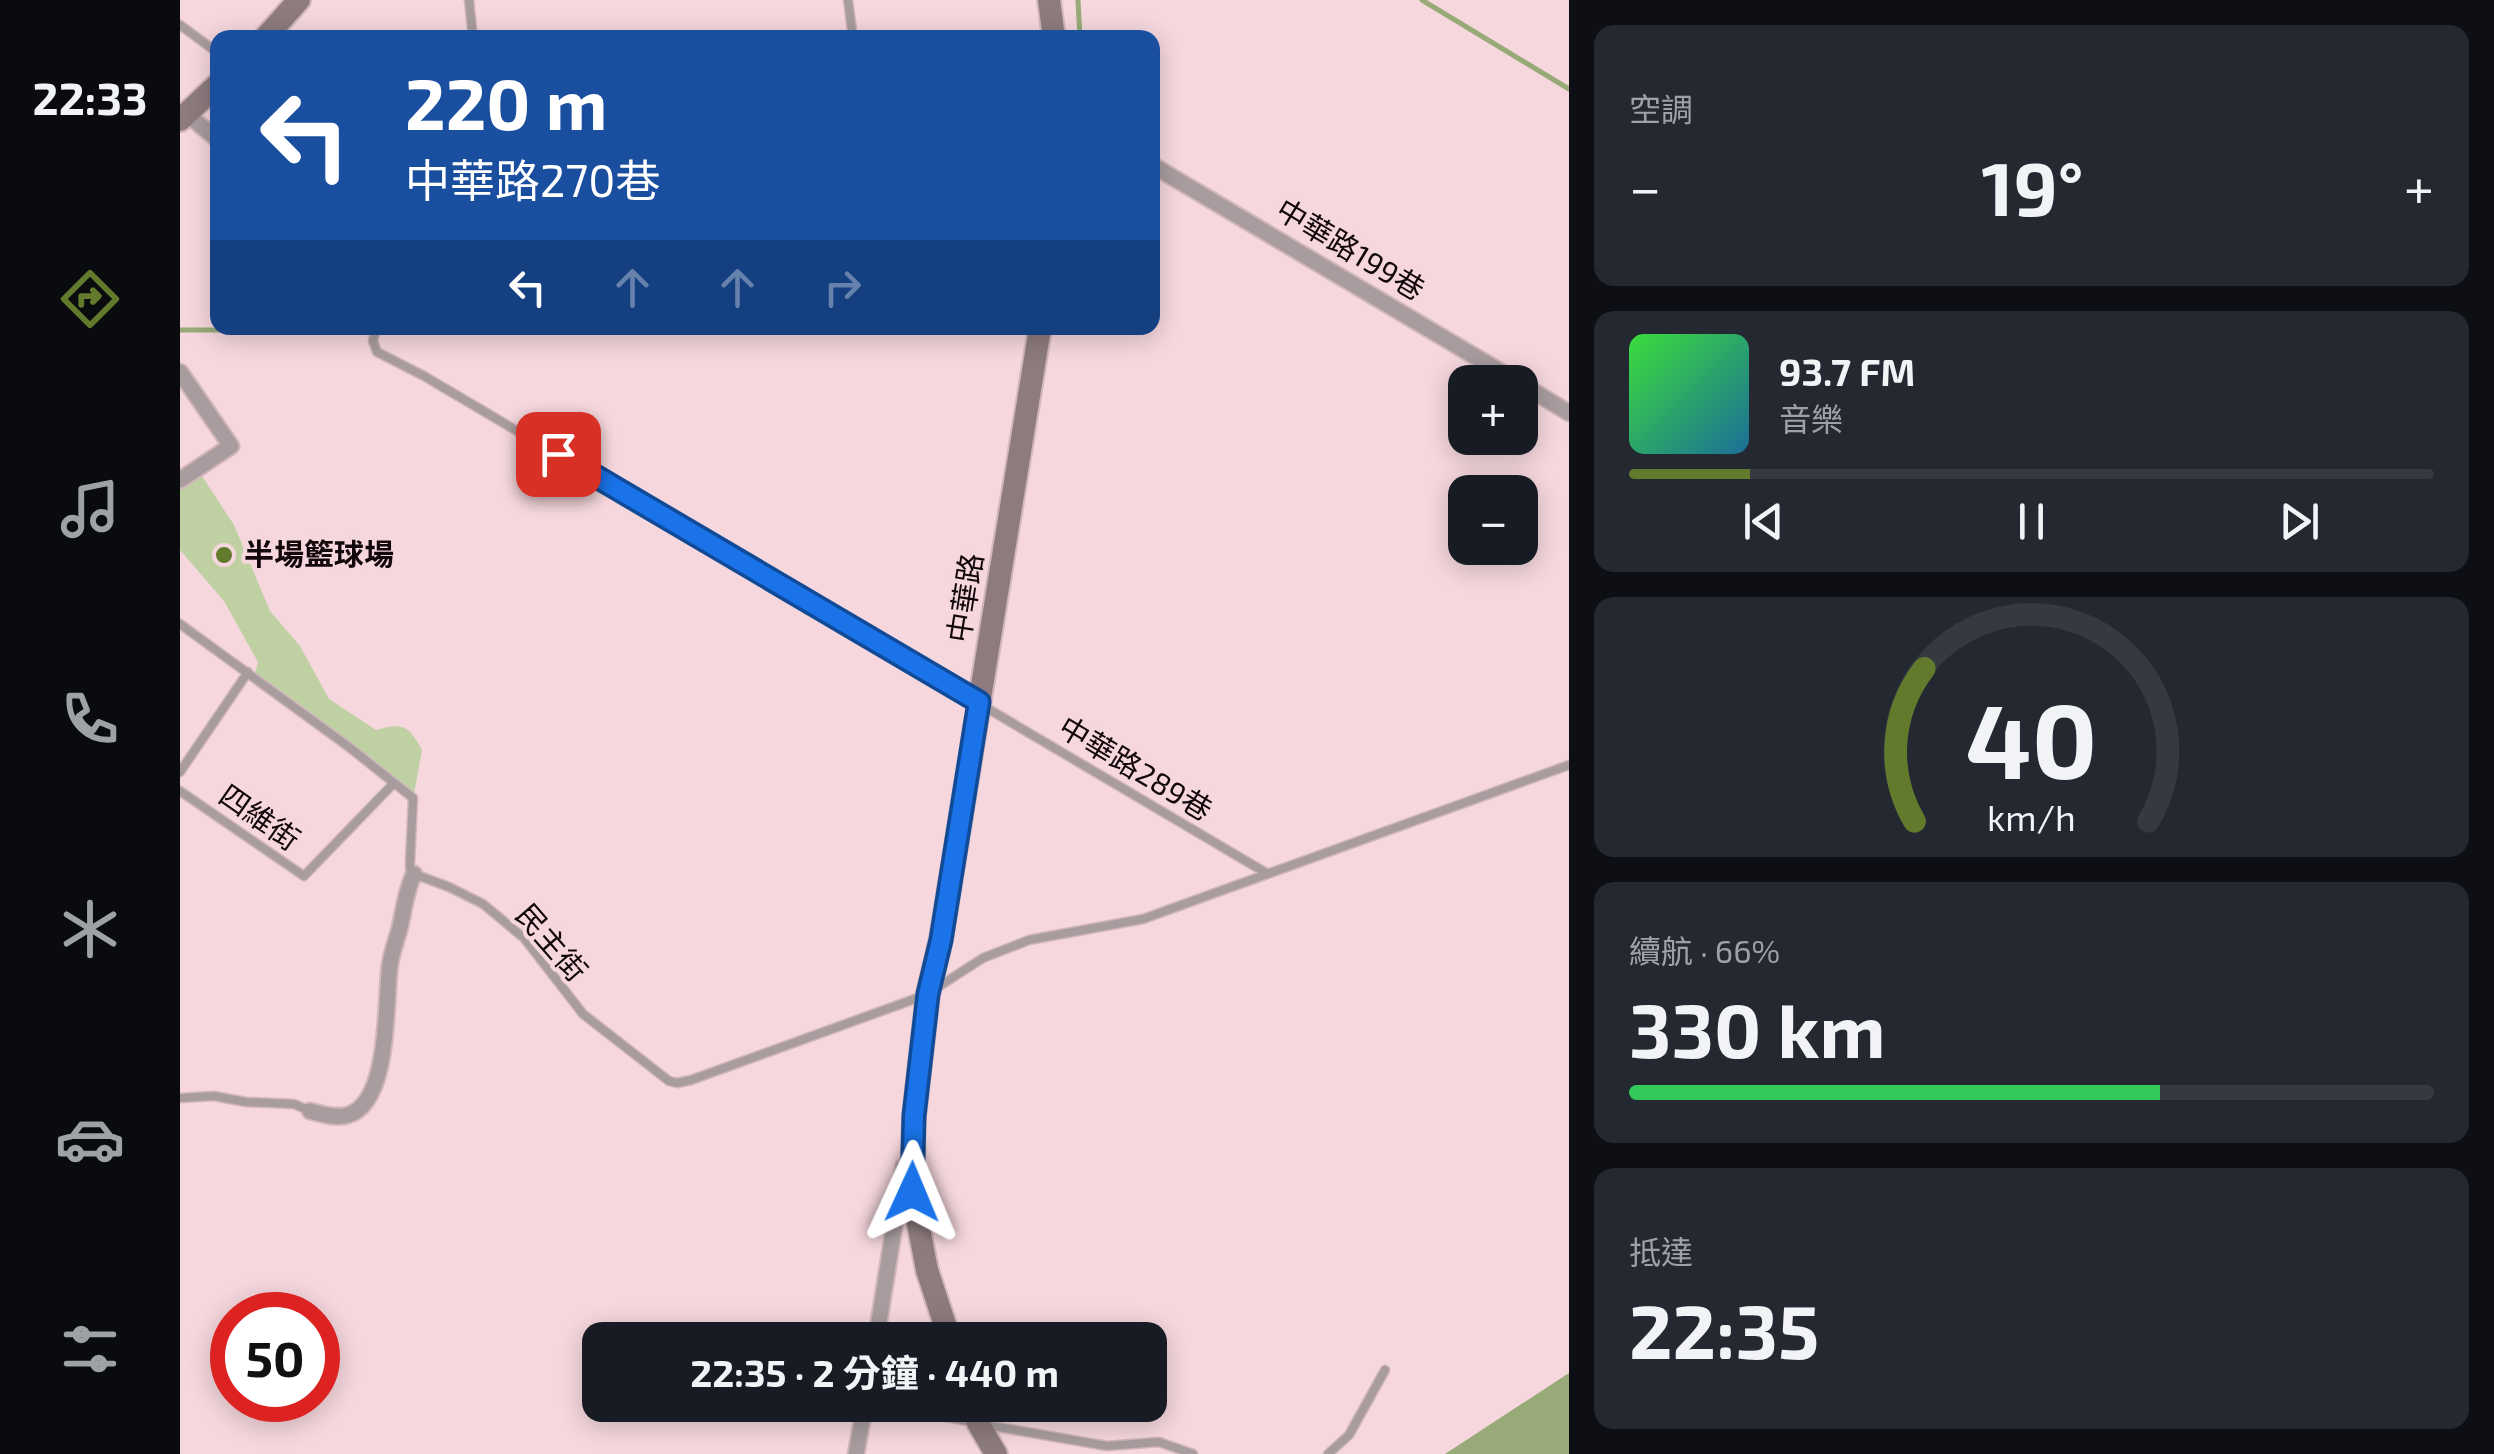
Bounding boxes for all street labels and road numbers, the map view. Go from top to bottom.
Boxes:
street label: 中華路199巷 [1271,190,1432,307]
street label: 中華路 [939,550,989,645]
street label: 中華路289巷 [1053,708,1219,827]
street label: 四維街 [213,776,307,857]
street label: 民主街 [509,896,596,987]

